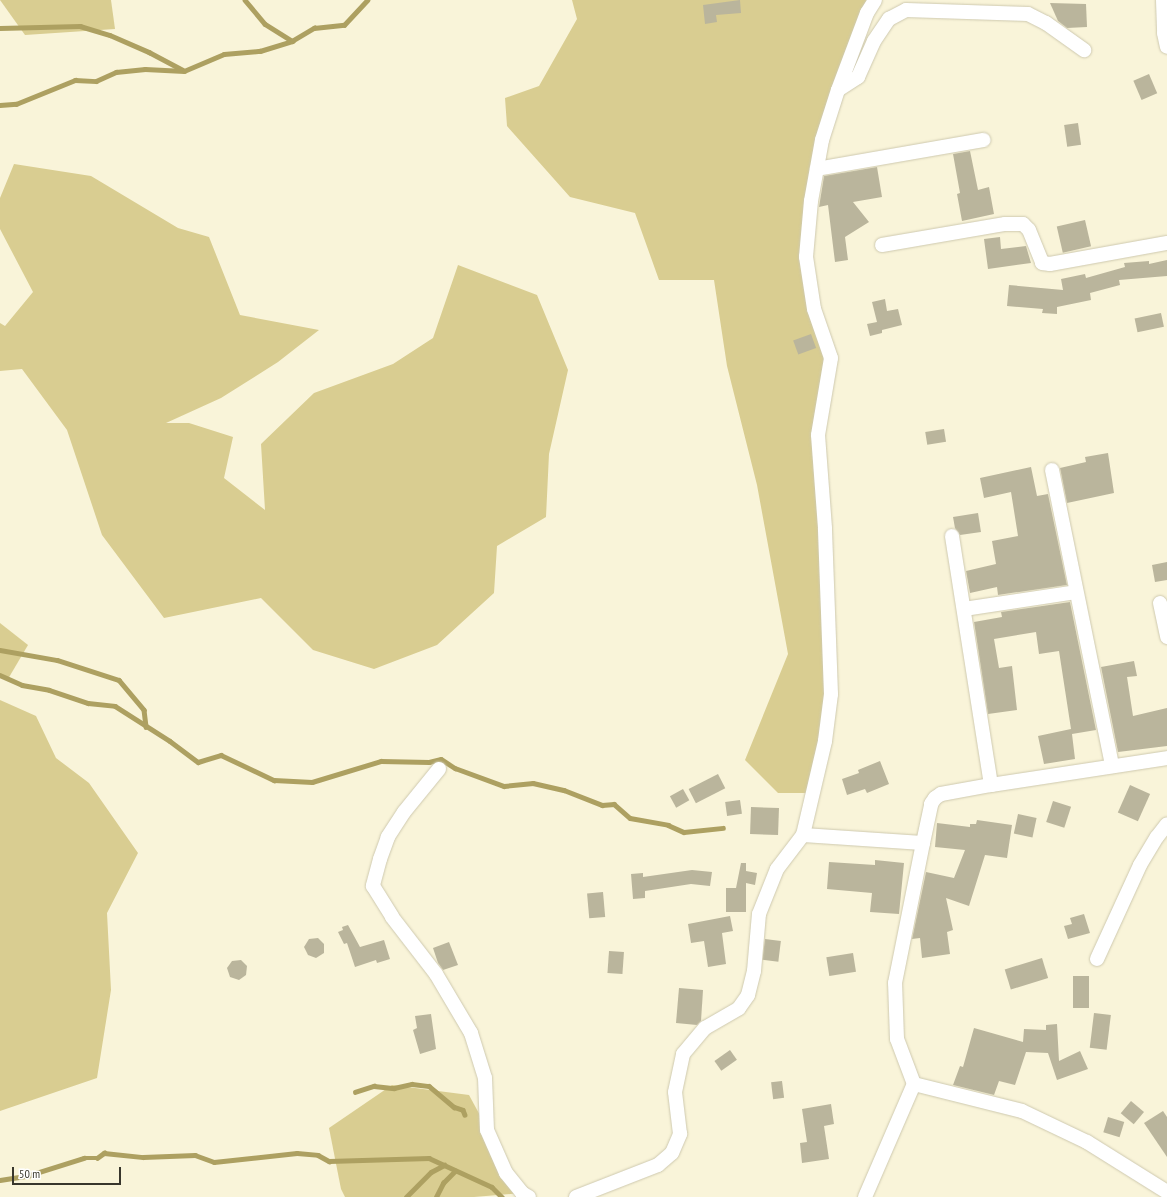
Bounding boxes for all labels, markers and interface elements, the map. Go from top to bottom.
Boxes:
scale bar [14,1159,123,1185]
text: 50 m [19,1166,40,1181]

